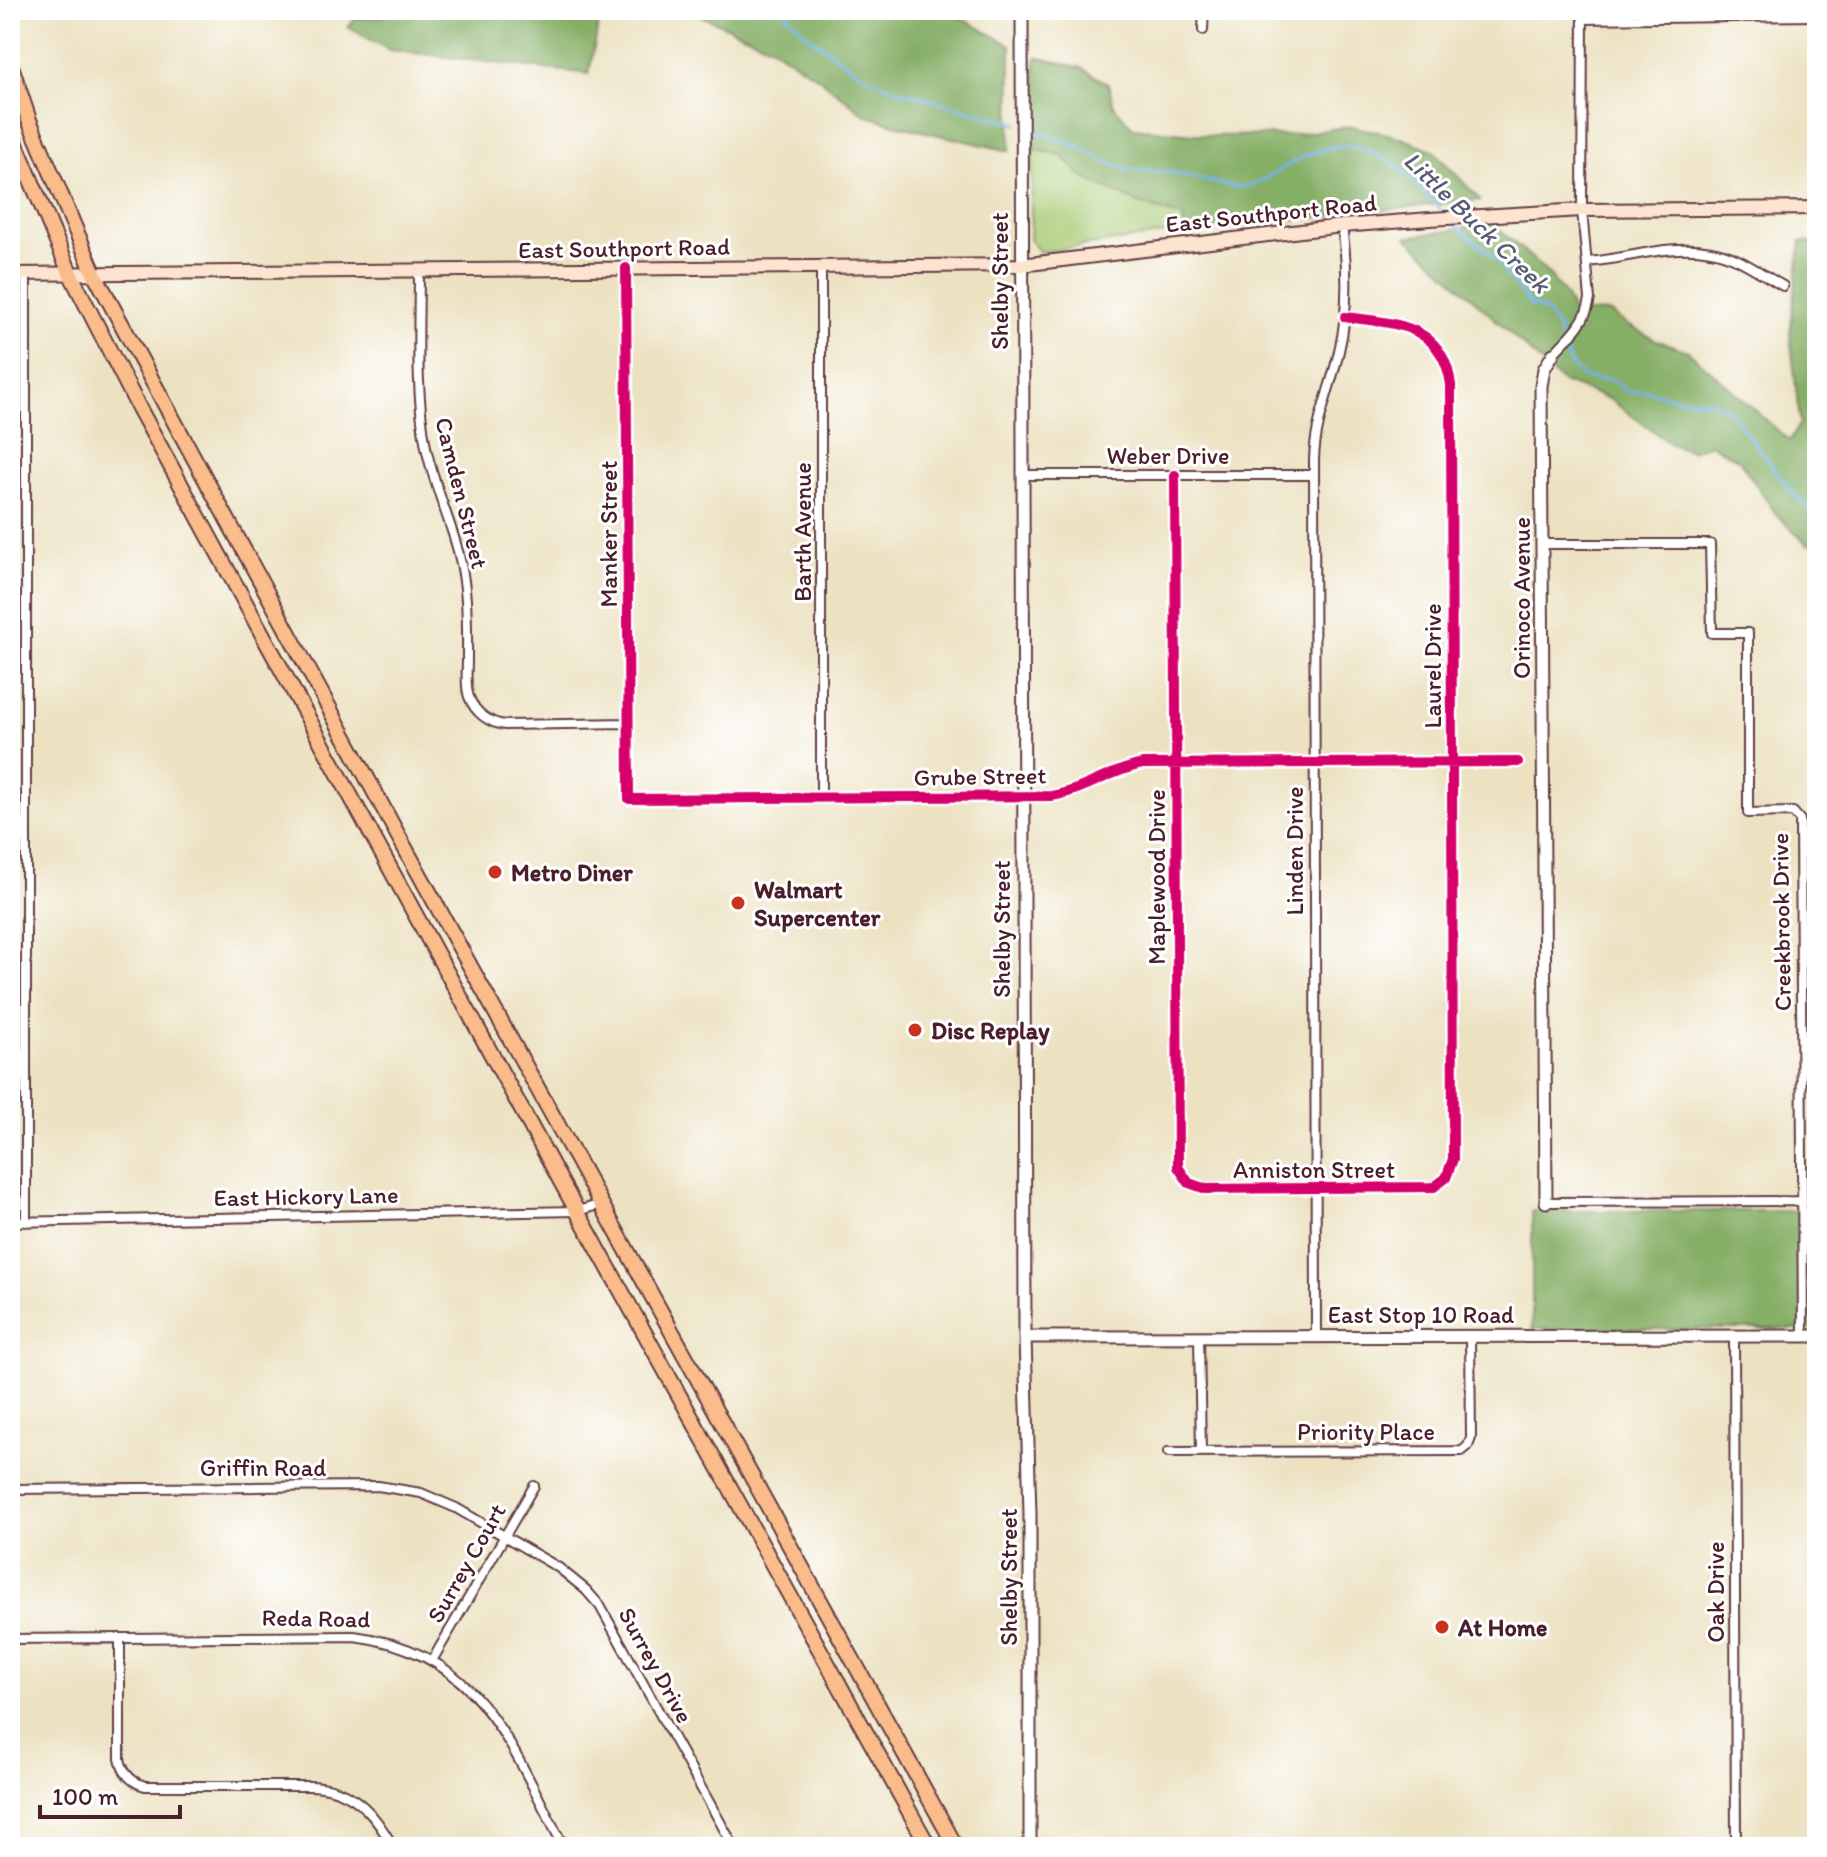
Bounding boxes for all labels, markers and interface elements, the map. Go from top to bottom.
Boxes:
water label: Little Buck Creek [1397,144,1558,301]
street label: East Southport Road [1164,187,1378,238]
street label: Shelby Street [985,212,1014,350]
street label: East Southport Road [518,232,730,264]
street label: Camden Street [429,414,495,572]
street label: Weber Drive [1107,441,1229,470]
street label: Manker Street [594,460,623,608]
street label: Barth Avenue [788,462,817,602]
street label: Orinoco Avenue [1507,517,1536,679]
street label: Laurel Drive [1418,603,1447,729]
street label: Grube Street [913,760,1047,792]
street label: Linden Drive [1280,786,1309,916]
street label: Maplewood Drive [1142,789,1171,965]
street label: Creekbrook Drive [1765,833,1797,1011]
place label: Metro Diner [511,858,633,887]
street label: Shelby Street [987,860,1016,998]
marker: Metro Diner [486,863,504,881]
place label: Walmart Supercenter [754,875,881,933]
marker: Walmart Supercenter [729,894,747,912]
place label: Disc Replay [931,1016,1050,1046]
marker: Disc Replay [906,1021,924,1039]
street label: Anniston Street [1233,1155,1395,1184]
street label: East Hickory Lane [213,1180,399,1212]
street label: East Stop 10 Road [1328,1300,1514,1329]
street label: Priority Place [1297,1417,1435,1446]
street label: Griffin Road [200,1453,326,1482]
street label: Surrey Court [420,1498,512,1628]
street label: Shelby Street [994,1508,1023,1646]
street label: Oak Drive [1701,1541,1730,1643]
street label: Surrey Drive [612,1602,700,1728]
street label: Reda Road [261,1603,371,1633]
place label: At Home [1457,1613,1547,1642]
marker: At Home [1433,1618,1451,1636]
scale bar [40,1769,180,1819]
text: 100 m [52,1782,118,1811]

